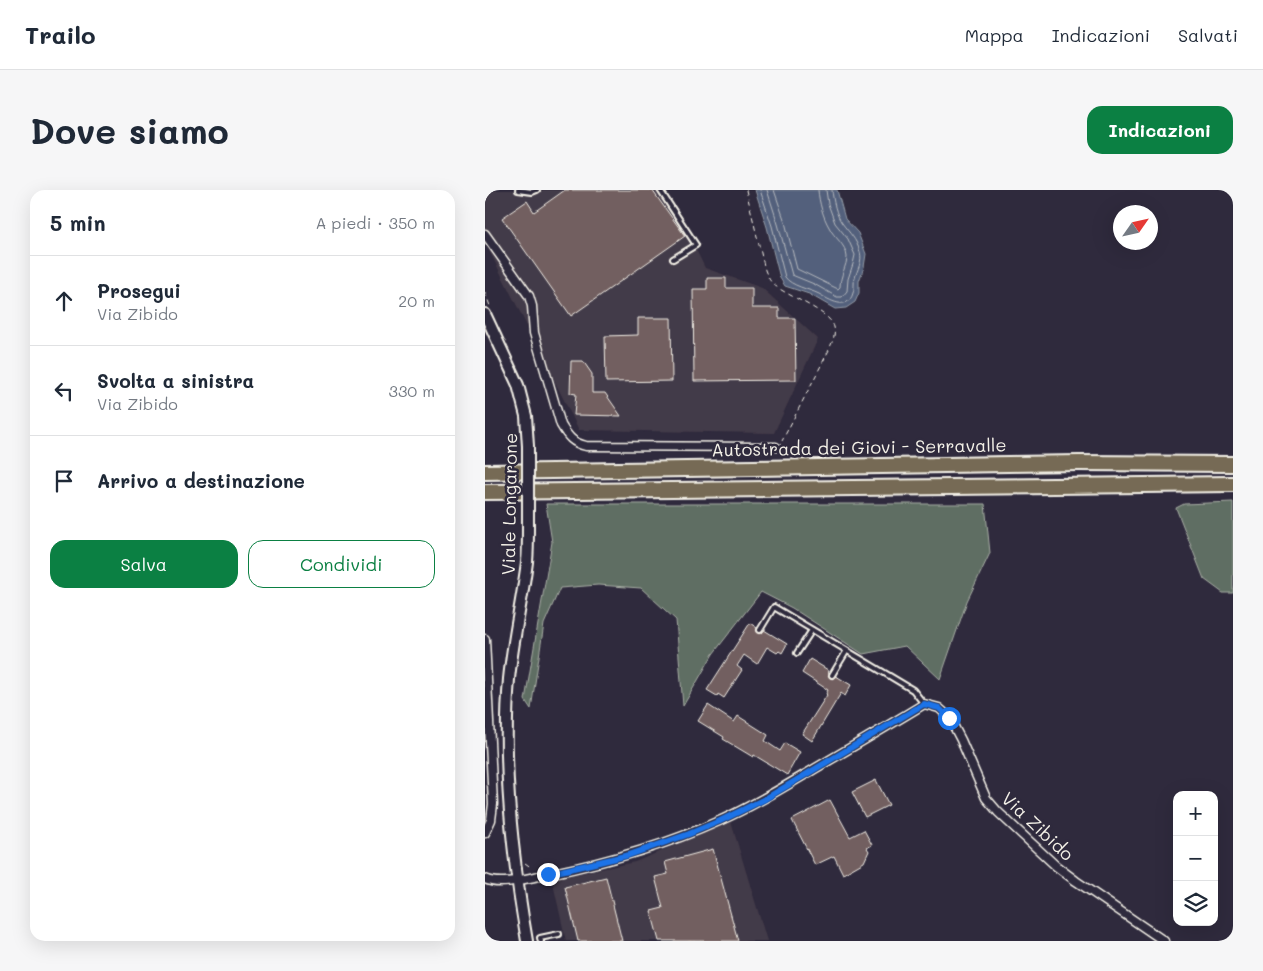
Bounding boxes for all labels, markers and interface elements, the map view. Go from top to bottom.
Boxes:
text: Trailo [25,19,96,50]
text: Mappa [965,23,1024,47]
text: Indicazioni [1052,23,1150,47]
text: Salvati [1178,23,1238,47]
button: Indicazioni [1087,106,1233,154]
text: Dove siamo [30,107,229,153]
north arrow [1113,205,1158,250]
text: 5 min [50,209,106,236]
text: A piedi · 350 m [315,212,435,233]
text: Prosegui [97,278,181,303]
icon: ahead [50,287,78,315]
text: 20 m [398,290,435,311]
text: Via Zibido [97,303,178,324]
text: Svolta a sinistra [97,368,254,393]
icon: left [50,377,78,405]
text: 330 m [389,380,435,401]
text: Via Zibido [97,393,178,414]
street label: Autostrada dei Giovi - Serravalle [711,432,1007,462]
street label: Viale Longarone [496,433,522,575]
icon: arrive [50,467,78,495]
text: Arrivo a destinazione [97,468,305,493]
button: Salva [50,540,238,588]
button: Condividi [248,540,435,588]
route start [938,707,961,730]
street label: Via Zibido [997,786,1080,866]
map controls [1173,791,1218,926]
button: + [1173,791,1218,836]
button: − [1173,836,1218,881]
route end [537,863,560,886]
button: layers [1173,881,1218,926]

